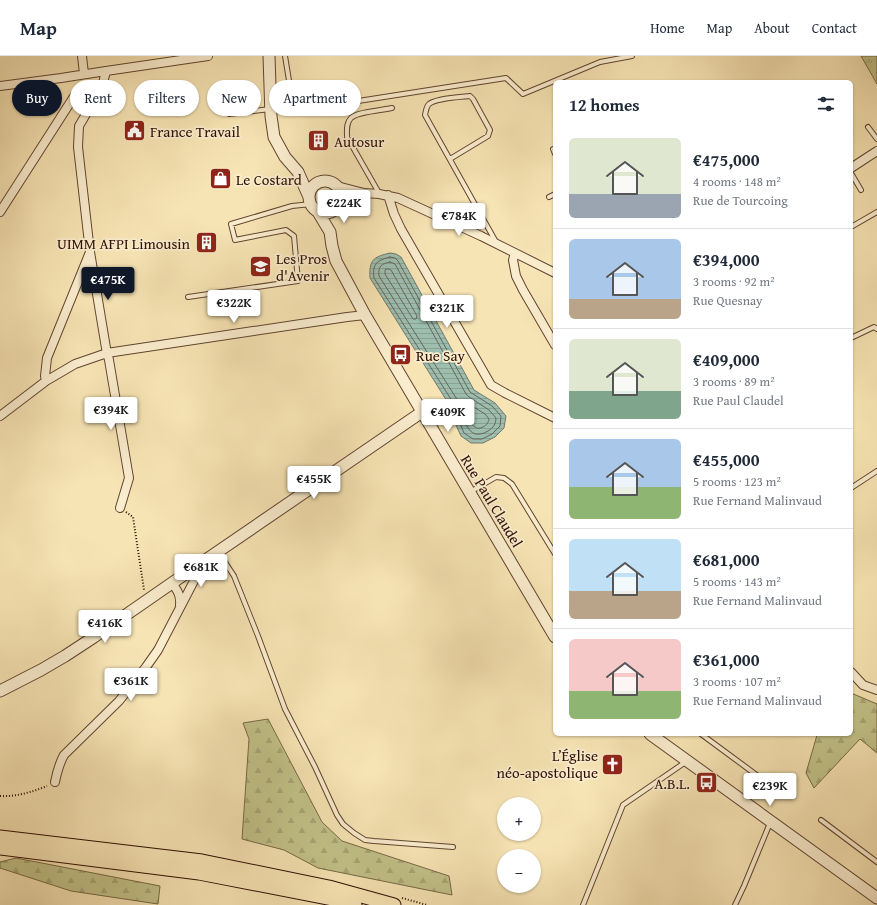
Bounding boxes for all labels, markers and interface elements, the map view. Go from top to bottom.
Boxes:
text: Map [20,14,57,42]
text: Home [650,18,685,38]
text: Map [707,18,732,38]
text: About [754,18,790,38]
text: Contact [812,18,857,38]
chip: Buy [12,80,62,116]
chip: Rent [70,80,126,116]
chip: Filters [134,80,199,116]
chip: New [207,80,261,116]
chip: Apartment [269,80,361,116]
text: 12 homes [569,92,640,117]
icon: filters [815,93,837,115]
public building icon: France Travail [121,118,147,144]
place label: France Travail [150,121,240,142]
building icon: Autosur [305,128,331,154]
place label: Autosur [334,131,384,152]
text: €475,000 [693,147,759,172]
icon: home [601,154,649,202]
shop icon: Le Costard [207,166,233,192]
place label: Le Costard [236,169,302,190]
text: 4 rooms · 148 m² [693,172,781,191]
pin: €224K [316,190,372,224]
text: Rue de Tourcoing [693,191,788,210]
text: €224K [326,193,362,212]
pin: €784K [431,203,487,237]
text: €784K [441,206,477,225]
building icon: UIMM AFPI Limousin [193,230,219,256]
place label: UIMM AFPI Limousin [57,233,191,254]
text: €394,000 [693,247,759,272]
place label: Les Pros d'Avenir [276,248,329,286]
school or university icon: Les Pros d'Avenir [248,254,274,280]
icon: home [601,255,649,303]
pin: €475K [80,267,136,301]
text: €475K [90,270,126,289]
text: 3 rooms · 92 m² [693,272,775,291]
pin: €322K [206,290,262,324]
text: Rue Quesnay [693,291,763,310]
text: €322K [216,293,252,312]
pin: €321K [419,295,475,329]
text: €321K [429,298,465,317]
bus stop icon: Rue Say [387,342,413,368]
place label: Rue Say [416,345,466,366]
text: €409,000 [693,347,759,372]
icon: home [601,355,649,403]
text: 3 rooms · 89 m² [693,372,775,391]
text: Rue Paul Claudel [693,391,784,410]
pin: €394K [83,397,139,431]
pin: €409K [420,399,476,433]
text: €394K [93,400,129,419]
text: €409K [430,402,466,421]
text: €455,000 [693,447,759,472]
street label: Rue Paul Claudel [456,451,528,551]
icon: home [601,455,649,503]
pin: €455K [286,466,342,500]
text: €455K [296,469,332,488]
text: 5 rooms · 123 m² [693,472,781,491]
text: Rue Fernand Malinvaud [693,491,822,510]
text: €681,000 [693,547,759,572]
pin: €681K [173,554,229,588]
icon: home [601,555,649,603]
text: €681K [183,557,219,576]
text: 5 rooms · 143 m² [693,572,781,591]
text: Rue Fernand Malinvaud [693,591,822,610]
pin: €416K [77,610,133,644]
text: €416K [87,613,123,632]
text: €361,000 [693,647,759,672]
icon: home [601,655,649,703]
pin: €361K [103,668,159,702]
text: €361K [113,671,149,690]
text: 3 rooms · 107 m² [693,672,781,691]
text: Rue Fernand Malinvaud [693,691,822,710]
place label: L’Église néo-apostolique [497,745,598,783]
church icon: L’Église néo-apostolique [600,751,626,777]
bus stop icon: A.B.L. [693,770,719,796]
place label: A.B.L. [654,773,690,794]
pin: €239K [742,773,798,807]
text: €239K [752,776,788,795]
map controls [497,797,541,893]
button: + [497,797,541,841]
button: − [497,849,541,893]

